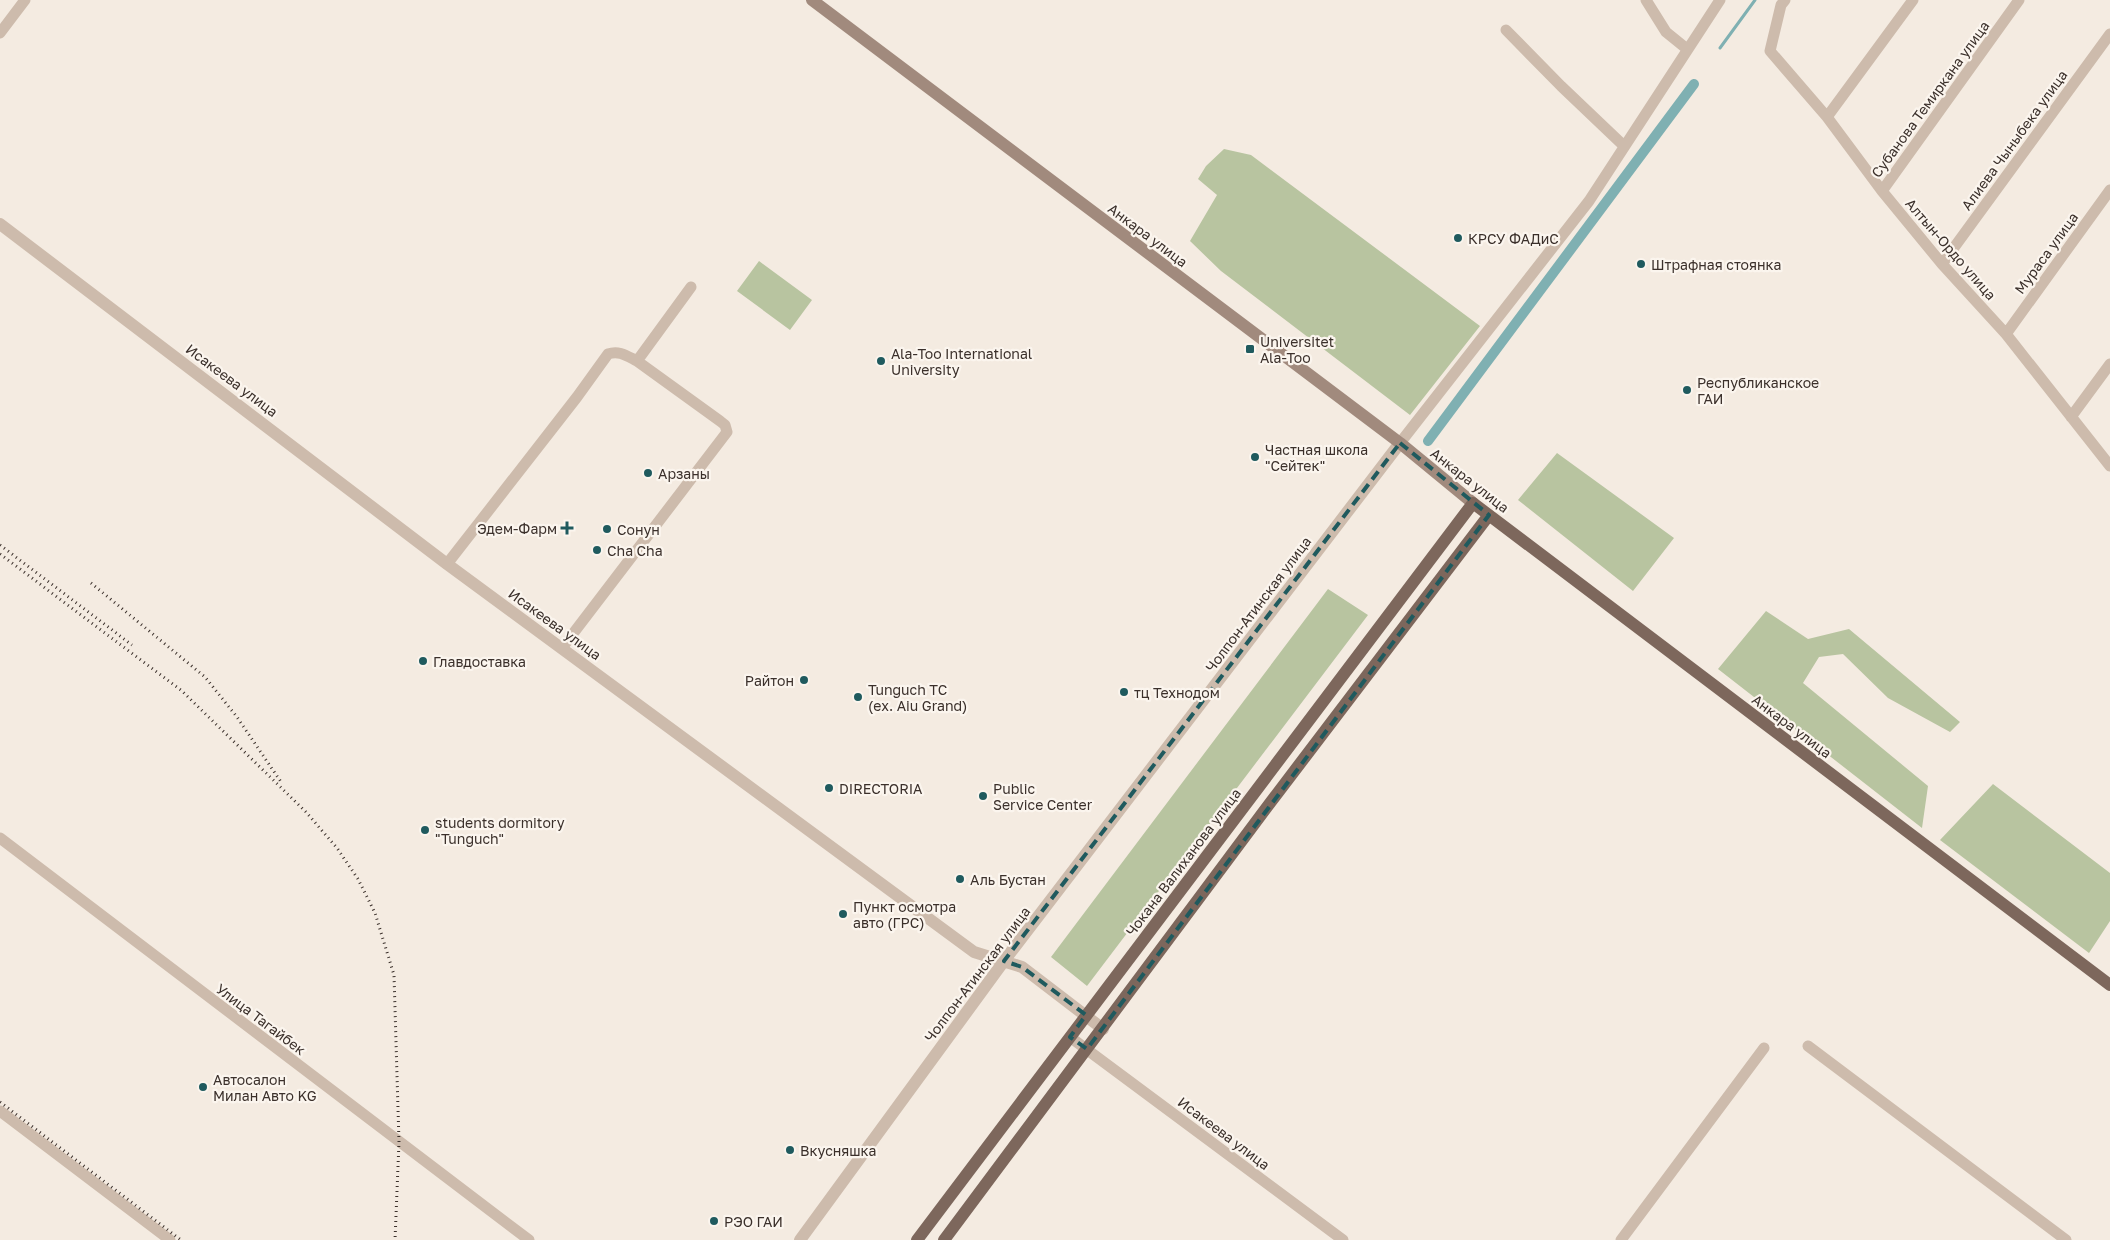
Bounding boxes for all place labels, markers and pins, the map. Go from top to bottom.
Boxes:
place label: КРСУ ФАДиС [1468,230,1559,247]
marker: КРСУ ФАДиС [1452,232,1464,244]
place label: Штрафная стоянка [1651,256,1781,273]
marker: Штрафная стоянка [1635,258,1647,270]
place label: Universitet Ala-Too [1260,333,1334,366]
marker: Universitet Ala-Too [1244,343,1256,355]
place label: Ala-Too International University [891,345,1032,378]
marker: Ala-Too International University [875,355,887,367]
place label: Республиканское ГАИ [1697,374,1819,407]
marker: Республиканское ГАИ [1681,384,1693,396]
place label: Частная школа "Сейтек" [1265,441,1368,474]
marker: Частная школа "Сейтек" [1249,451,1261,463]
place label: Арзаны [658,465,710,482]
marker: Арзаны [642,467,654,479]
place label: Эдем-Фарм [477,520,557,537]
place label: Сонун [617,521,660,538]
marker: Эдем-Фарм [561,522,573,534]
marker: Сонун [601,523,613,535]
place label: Cha Cha [607,542,663,559]
marker: Cha Cha [591,544,603,556]
place label: Главдоставка [433,653,526,670]
marker: Главдоставка [417,655,429,667]
place label: Райтон [745,672,794,689]
marker: Райтон [798,674,810,686]
place label: Tunguch TC (ex. Aiu Grand) [868,681,967,714]
place label: тц Технодом [1134,684,1220,701]
marker: тц Технодом [1118,686,1130,698]
marker: Tunguch TC (ex. Aiu Grand) [852,691,864,703]
place label: DIRECTORIA [839,780,923,797]
place label: Public Service Center [993,780,1093,813]
marker: DIRECTORIA [823,782,835,794]
marker: Public Service Center [977,790,989,802]
place label: students dormitory "Tunguch" [435,814,565,847]
marker: students dormitory "Tunguch" [419,824,431,836]
place label: Аль Бустан [970,871,1046,888]
marker: Аль Бустан [954,873,966,885]
place label: Пункт осмотра авто (ГРС) [853,898,956,931]
marker: Пункт осмотра авто (ГРС) [837,908,849,920]
place label: Автосалон Милан Авто KG [213,1071,317,1104]
marker: Автосалон Милан Авто KG [197,1081,209,1093]
place label: Вкусняшка [800,1142,876,1159]
marker: Вкусняшка [784,1144,796,1156]
place label: РЭО ГАИ [724,1213,783,1230]
marker: РЭО ГАИ [708,1215,720,1227]

